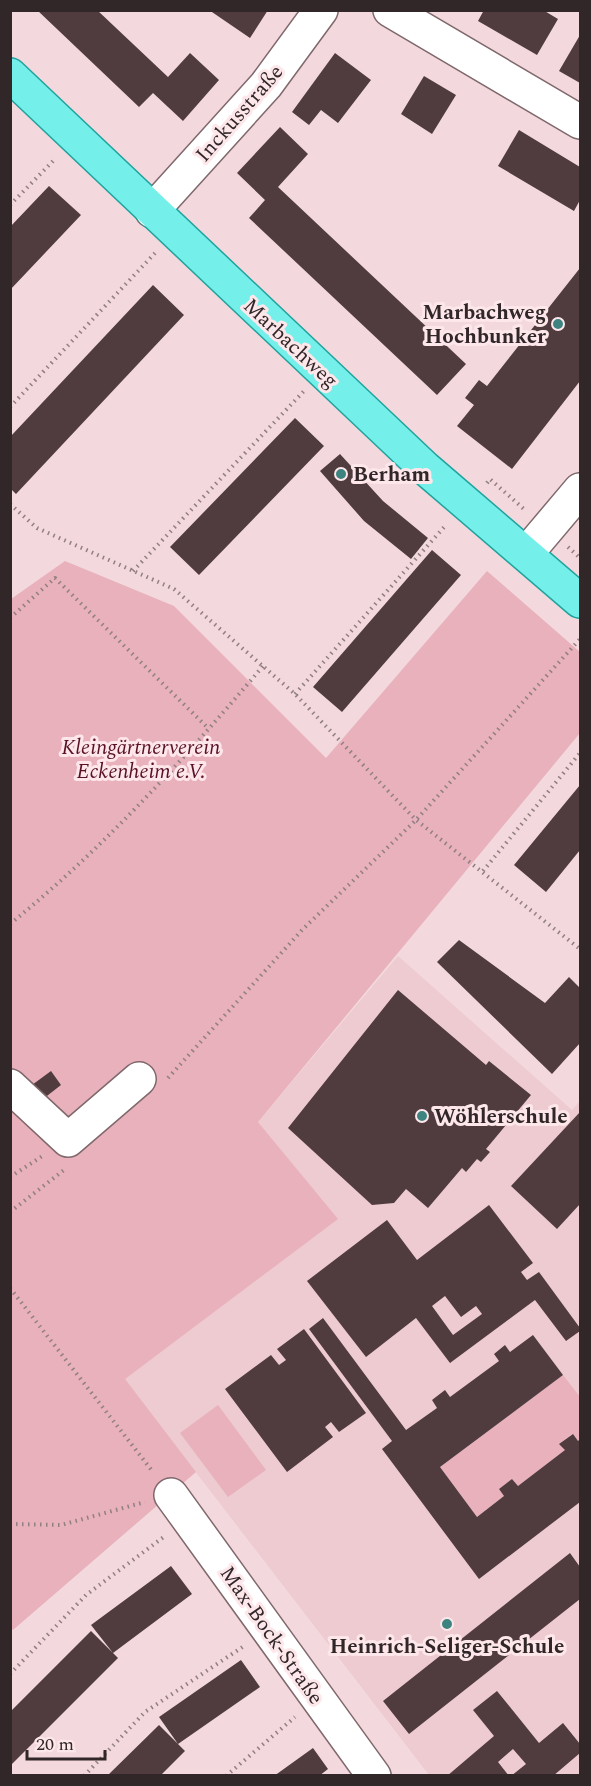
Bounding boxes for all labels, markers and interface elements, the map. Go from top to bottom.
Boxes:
street label: Inckusstraße [188,58,291,170]
street label: Marbachweg [235,291,345,396]
place label: Marbachweg Hochbunker [422,297,546,353]
marker: Marbachweg Hochbunker [551,317,565,331]
place label: Berham [353,459,430,491]
marker: Berham [334,467,348,481]
park label: Kleingärtnerverein Eckenheim e.V. [62,732,220,788]
place label: Wöhlerschule [434,1101,568,1133]
marker: Wöhlerschule [415,1109,429,1123]
street label: Max-Bock-Straße [211,1560,331,1712]
marker: Heinrich-Seliger-Schule [440,1617,454,1631]
place label: Heinrich-Seliger-Schule [330,1631,564,1663]
scale bar [27,1723,105,1761]
text: 20 m [36,1731,74,1758]

